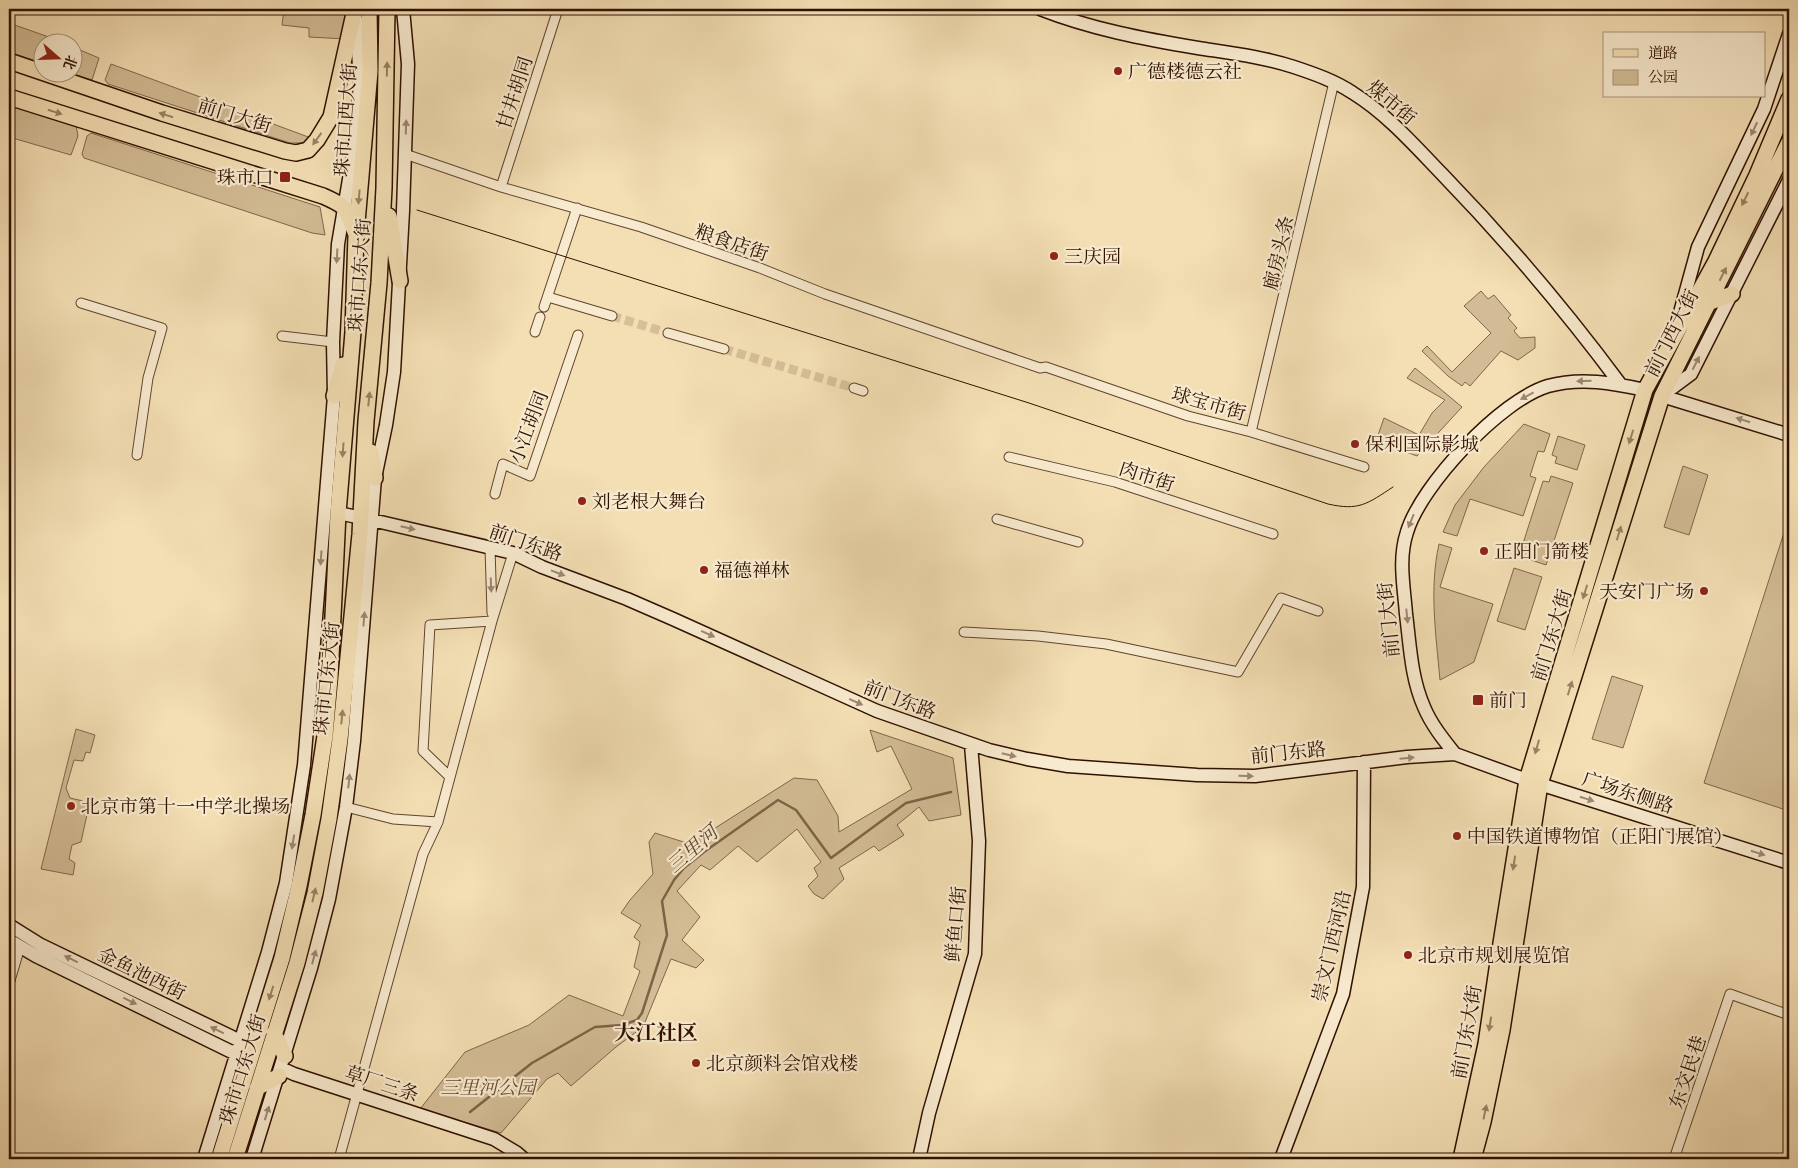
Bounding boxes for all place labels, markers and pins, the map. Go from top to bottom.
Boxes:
place label: 广德楼德云社 [1128,59,1242,84]
marker: 广德楼德云社 [1112,65,1124,77]
place label: 珠市口 [217,165,274,190]
marker: 珠市口 [278,170,292,184]
place label: 三庆园 [1064,244,1121,269]
marker: 三庆园 [1048,250,1060,262]
place label: 保利国际影城 [1365,432,1479,457]
marker: 保利国际影城 [1349,438,1361,450]
place label: 刘老根大舞台 [592,489,706,514]
marker: 刘老根大舞台 [576,495,588,507]
place label: 正阳门箭楼 [1494,539,1589,564]
marker: 正阳门箭楼 [1478,545,1490,557]
place label: 福德禅林 [714,558,790,583]
marker: 福德禅林 [698,564,710,576]
place label: 天安门广场 [1599,579,1694,604]
marker: 天安门广场 [1698,585,1710,597]
place label: 前门 [1489,688,1527,713]
marker: 前门 [1471,693,1485,707]
place label: 北京市第十一中学北操场 [81,794,290,819]
marker: 北京市第十一中学北操场 [65,800,77,812]
place label: 中国铁道博物馆（正阳门展馆） [1467,824,1733,849]
marker: 中国铁道博物馆（正阳门展馆） [1451,830,1463,842]
place label: 北京市规划展览馆 [1418,943,1570,968]
marker: 北京市规划展览馆 [1402,949,1414,961]
place label: 北京颜料会馆戏楼 [706,1051,858,1076]
marker: 北京颜料会馆戏楼 [690,1057,702,1069]

